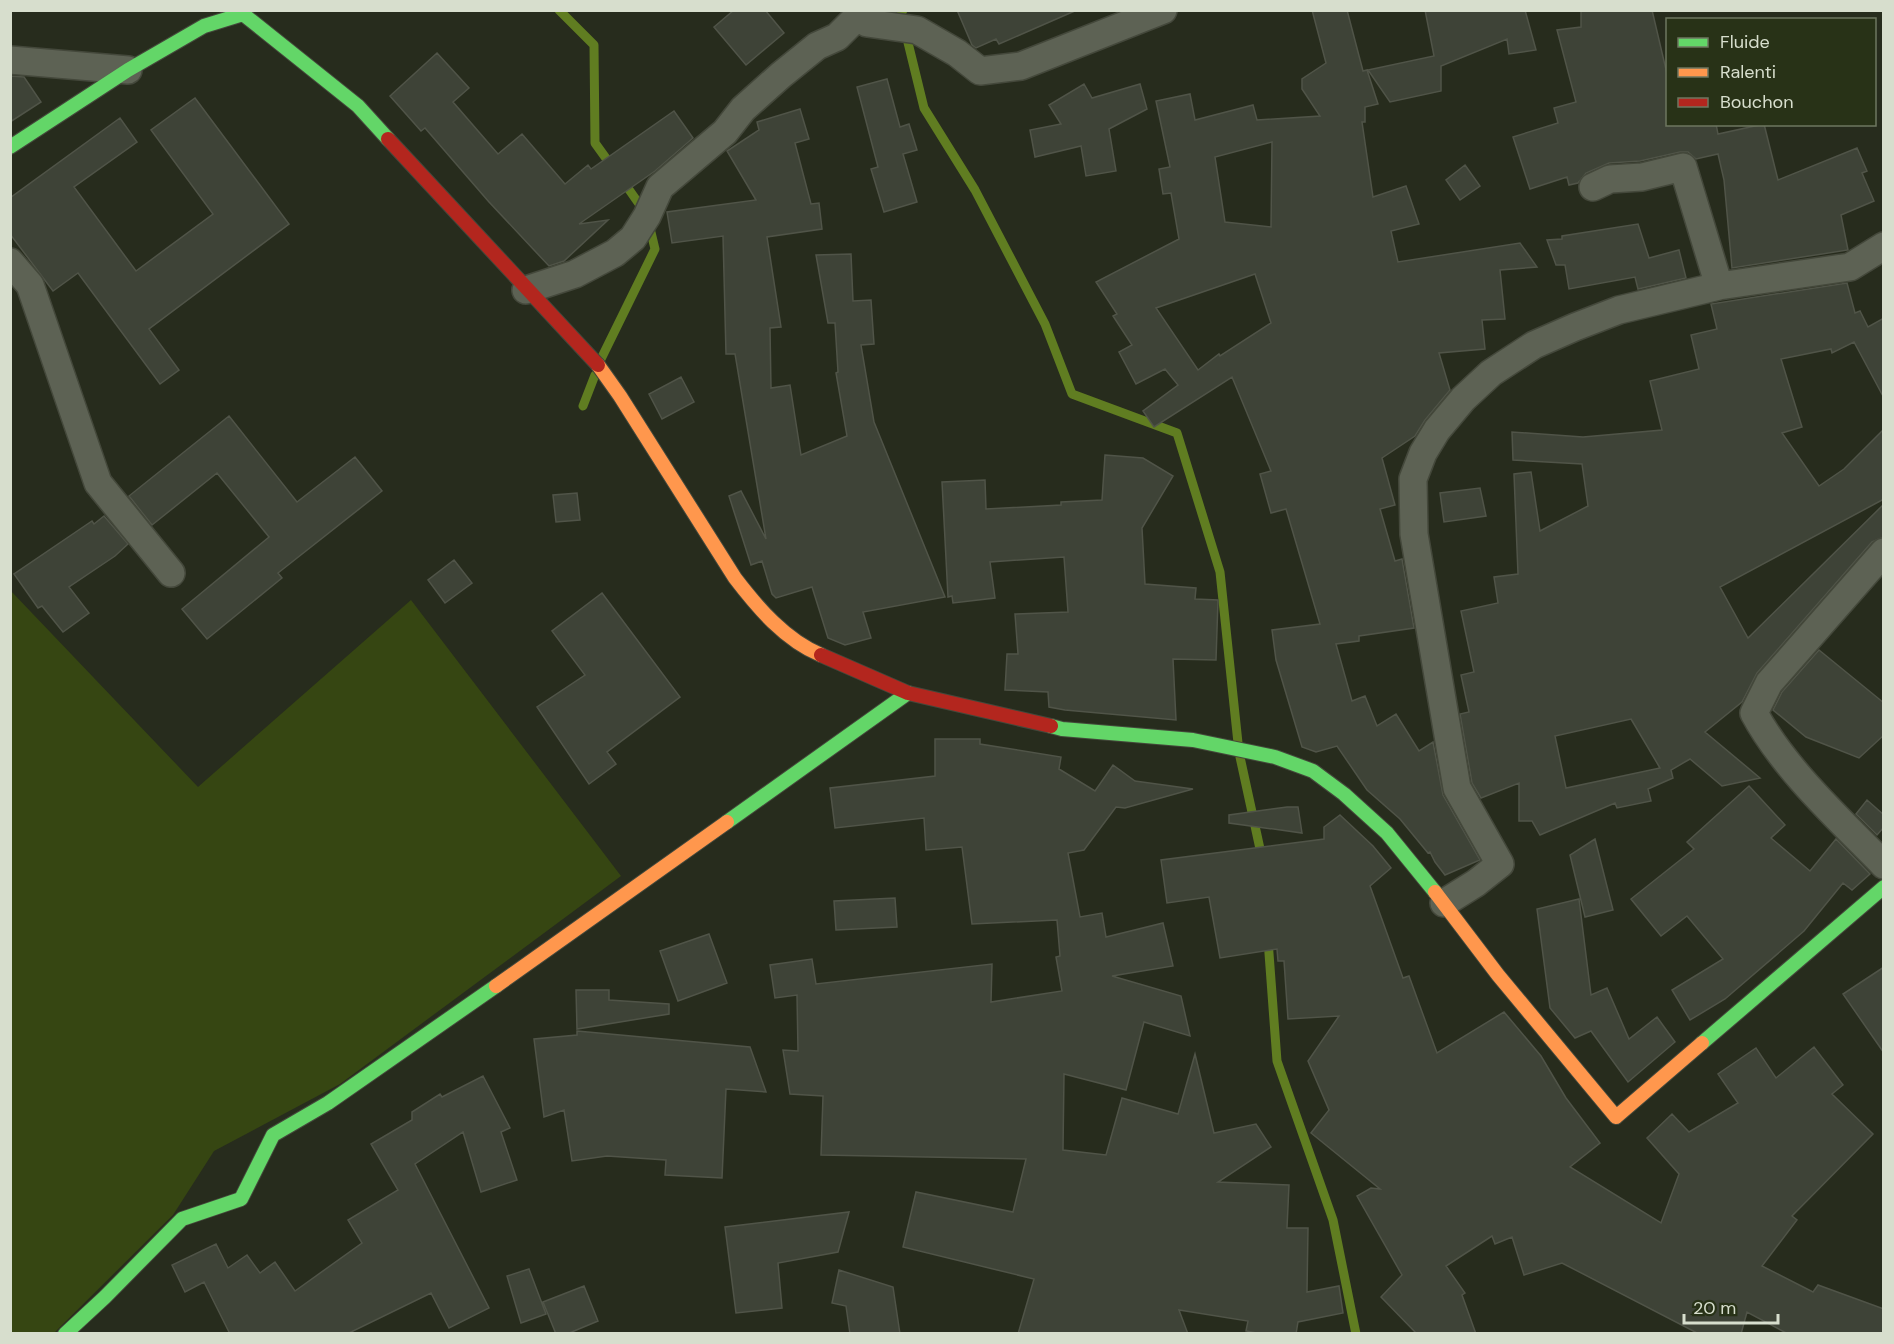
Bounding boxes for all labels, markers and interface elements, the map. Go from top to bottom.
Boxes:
legend [1666,18,1876,126]
text: Fluide [1720,30,1770,54]
text: Ralenti [1720,60,1776,84]
text: Bouchon [1720,90,1794,114]
scale bar [1684,1287,1778,1325]
text: 20 m [1693,1296,1736,1320]

